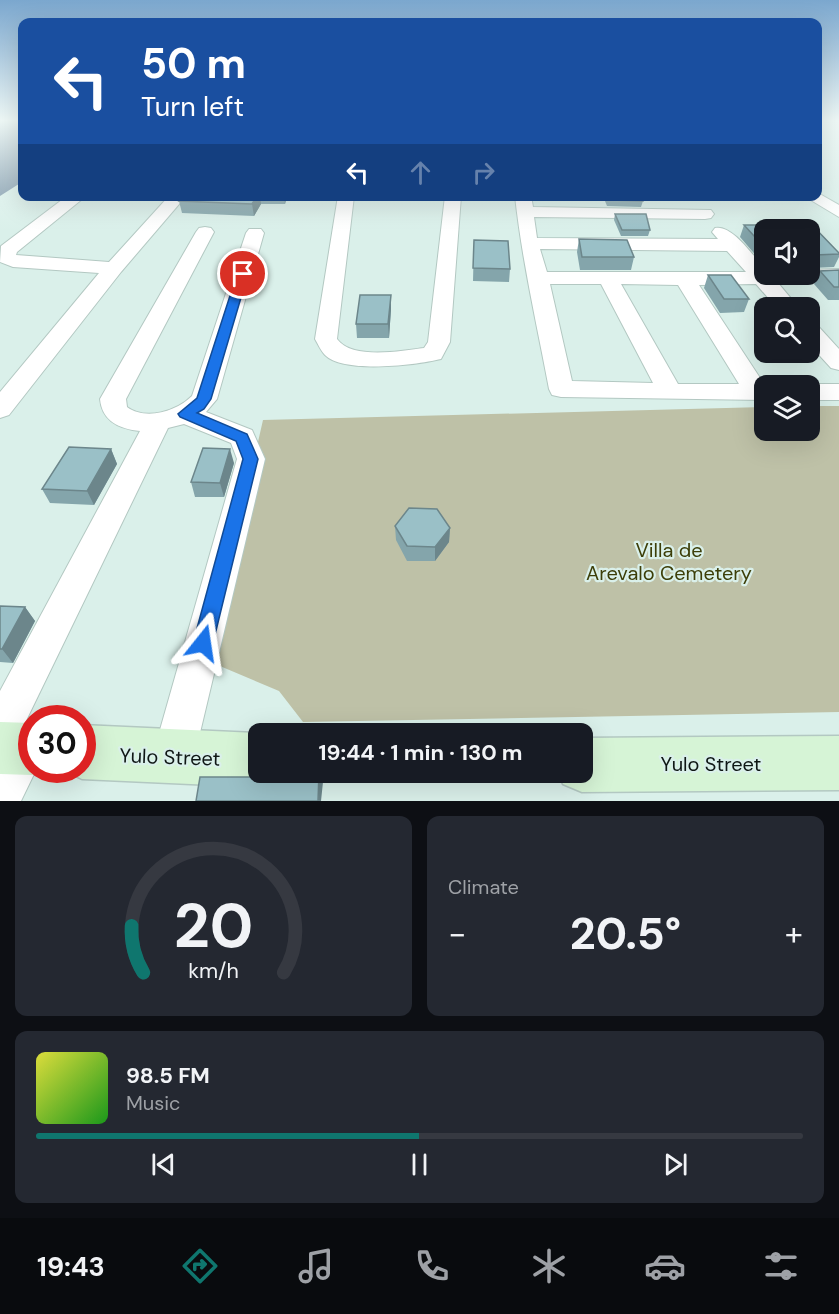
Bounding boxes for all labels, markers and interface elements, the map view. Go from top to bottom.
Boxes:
text: 50 m [141,36,246,91]
icon: left [42,42,120,120]
text: Turn left [141,89,244,124]
icon: left [341,156,374,189]
icon: ahead [404,156,437,189]
icon: right [467,156,500,189]
map controls [754,219,820,441]
button: sound [754,219,820,285]
pin [217,248,268,299]
icon: arrive [226,257,259,290]
button: search [754,297,820,363]
button: layers [754,375,820,441]
park label: Villa de Arevalo Cemetery [586,537,752,586]
position arrow [171,611,235,675]
speed limit sign: 30 [18,705,96,783]
text: 19:44 · 1 min · 130 m [318,738,523,767]
street label: Yulo Street [119,742,221,772]
street label: Yulo Street [661,751,762,777]
text: Climate [448,874,519,900]
text: 20 [174,885,253,966]
text: 20.5° [570,904,681,963]
text: − [448,912,466,955]
text: + [785,912,803,955]
text: km/h [188,957,239,985]
text: 98.5 FM [126,1061,210,1090]
text: Music [126,1090,181,1116]
icon: previous [147,1148,180,1181]
icon: pause [403,1148,436,1181]
icon: next [659,1148,692,1181]
icon: directions [179,1245,221,1287]
icon: music [295,1245,337,1287]
icon: phone [411,1245,453,1287]
icon: climate [528,1245,570,1287]
icon: car [644,1245,686,1287]
icon: filters [760,1245,802,1287]
text: 19:43 [37,1249,105,1284]

